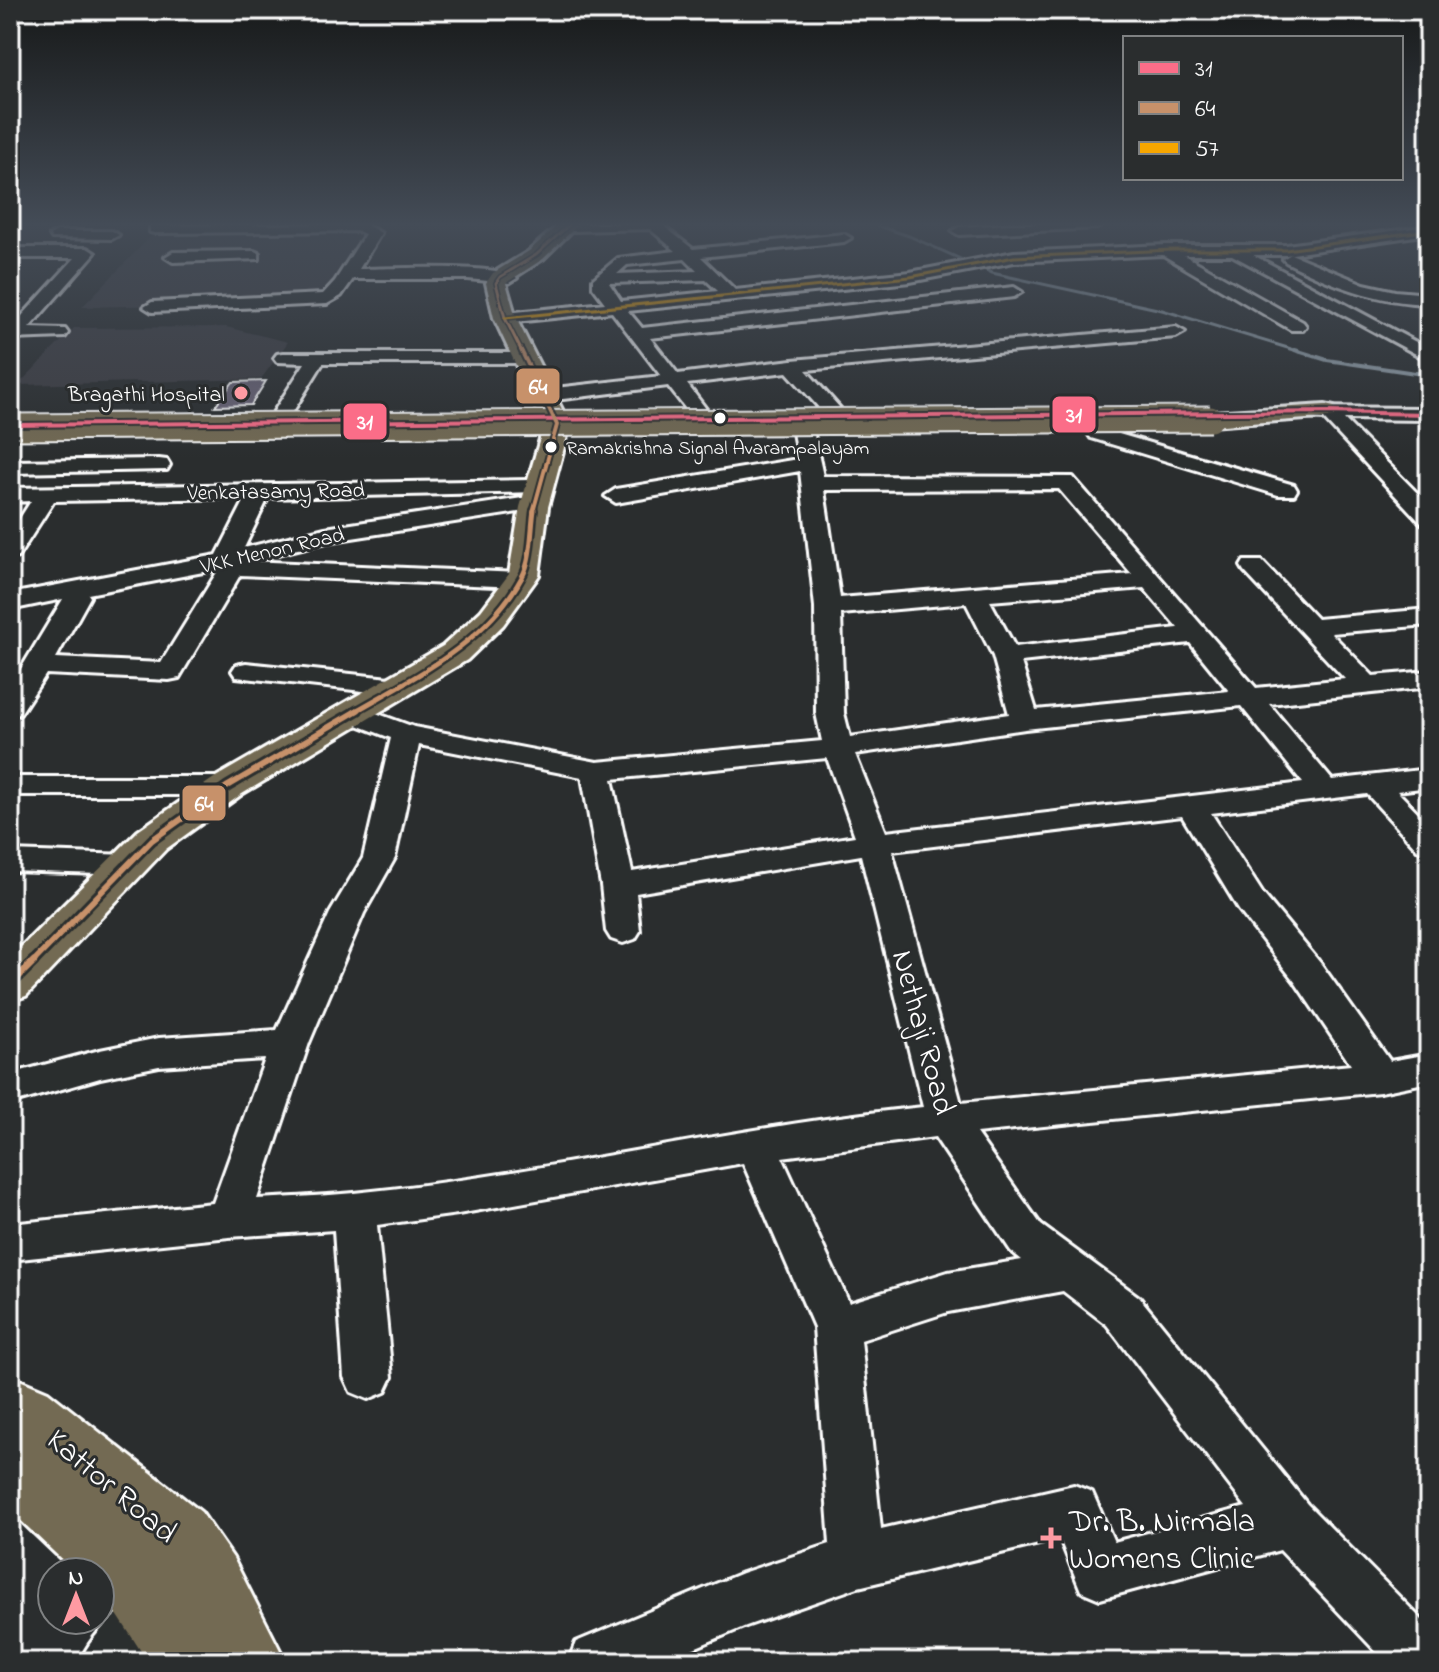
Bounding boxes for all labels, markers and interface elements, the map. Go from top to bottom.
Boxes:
legend [1123,36,1403,180]
text: 31 [1195,53,1213,88]
text: 64 [1195,93,1216,128]
text: 57 [1195,133,1219,168]
line badge: 64 [515,367,561,405]
text: 64 [529,373,548,405]
place label: Bragathi Hospital [67,380,225,413]
marker: Bragathi Hospital [232,384,250,402]
line badge: 31 [1051,395,1097,434]
text: 31 [1065,401,1082,433]
line badge: 31 [342,402,388,441]
text: 31 [356,408,373,440]
unlabelled marker [712,410,728,426]
place label: Ramakrishna Signal Avarampalayam [566,435,869,465]
marker: Ramakrishna Signal Avarampalayam [543,439,559,455]
street label: Venkatasamy Road [186,475,365,512]
street label: VKK Menon Road [197,520,348,584]
line badge: 64 [181,784,227,822]
text: 64 [195,790,214,822]
street label: Nethaji Road [877,945,966,1121]
street label: Kattor Road [35,1419,187,1557]
place label: Dr. B. Nirmala Womens Clinic [1068,1500,1255,1584]
marker: Dr. B. Nirmala Womens Clinic [1040,1527,1062,1549]
north arrow [36,1556,116,1636]
text: N [69,1563,83,1595]

